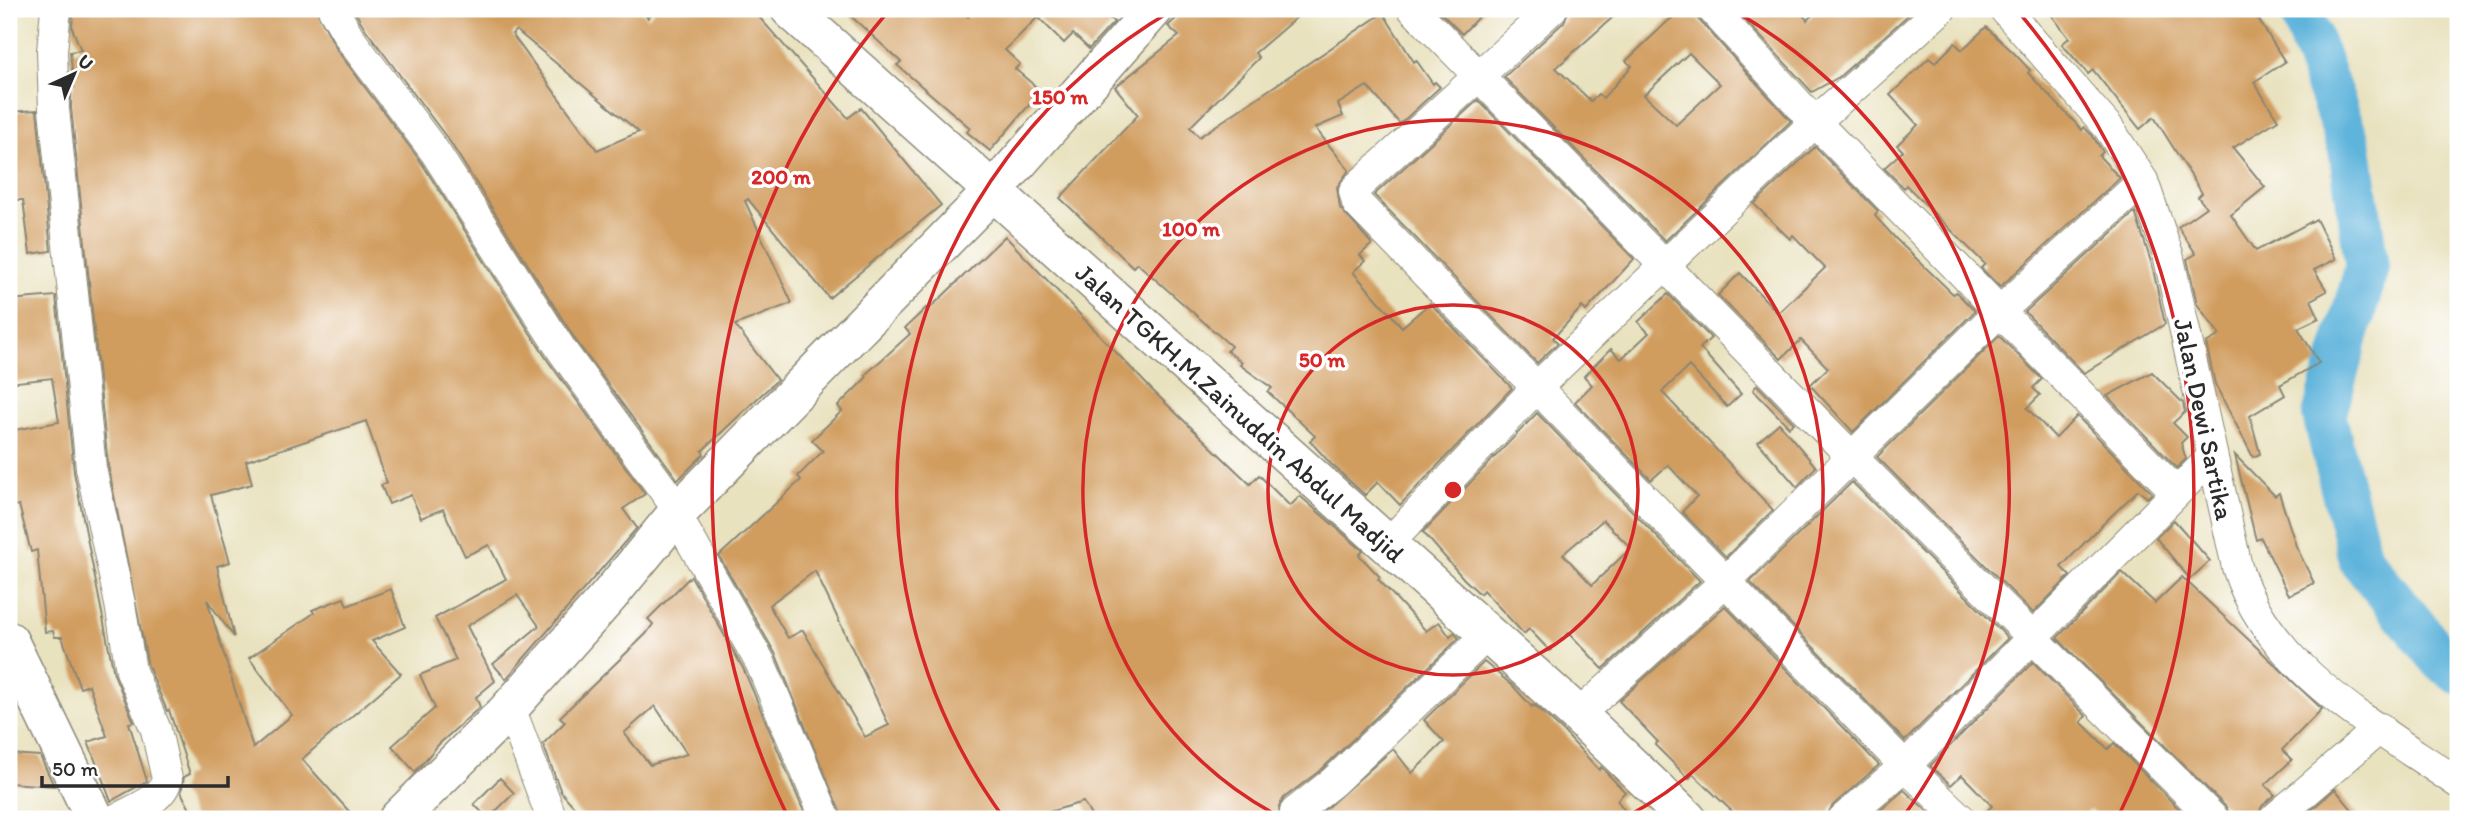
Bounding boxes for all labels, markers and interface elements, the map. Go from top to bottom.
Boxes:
north arrow [38,38,108,108]
text: U [73,49,98,75]
text: 150 m [1032,84,1088,109]
text: 200 m [751,164,811,189]
text: 100 m [1162,216,1220,241]
street label: Jalan TGKH.M.Zainuddin Abdul Madjid [1069,257,1412,570]
street label: Jalan Dewi Sartika [2167,315,2241,523]
text: 50 m [1299,347,1346,372]
centre of rings [1441,478,1465,502]
scale bar [42,744,228,788]
text: 50 m [52,756,99,781]

